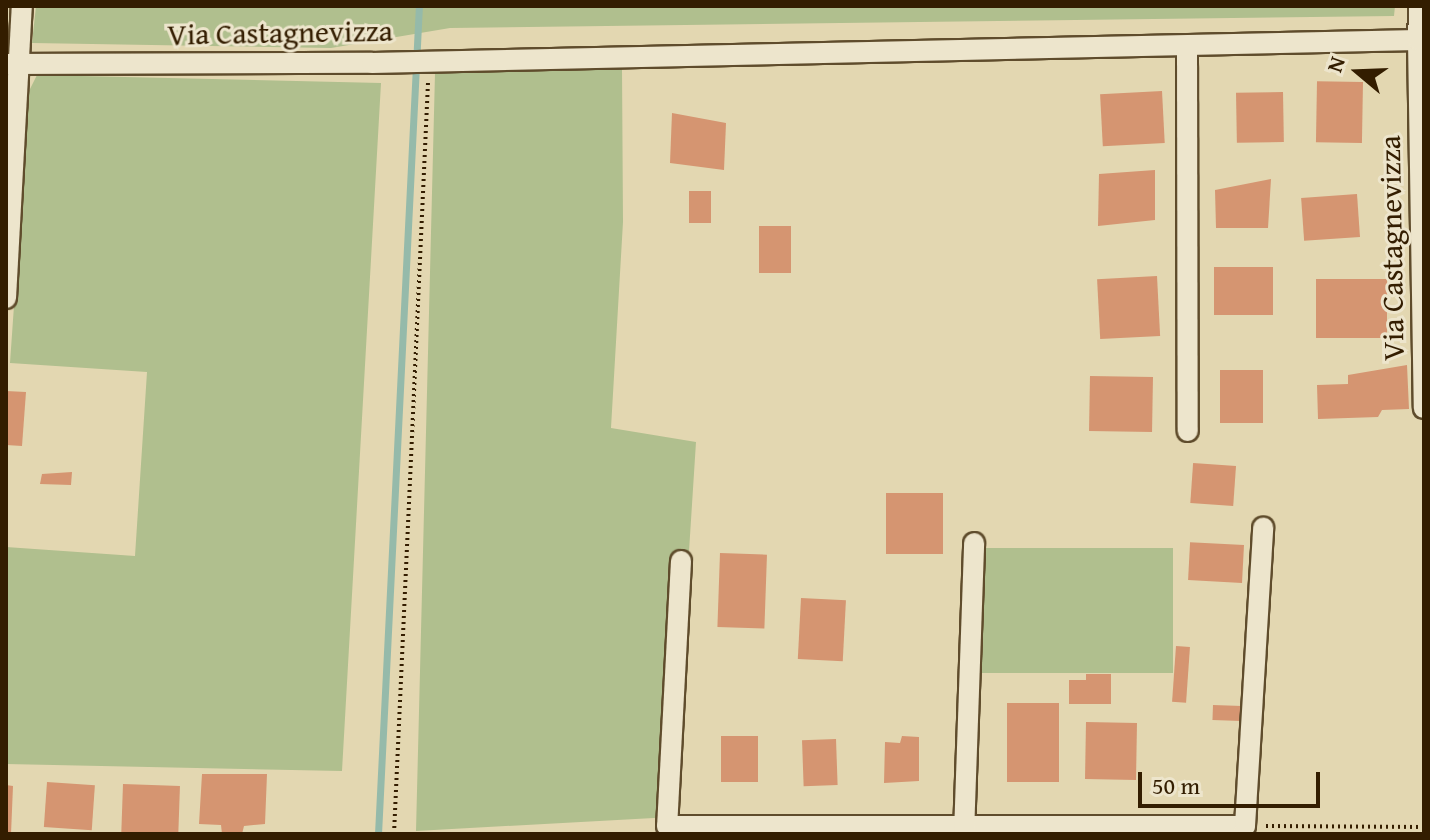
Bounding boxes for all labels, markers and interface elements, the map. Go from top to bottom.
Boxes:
street label: Via Castagnevizza [167,12,393,52]
north arrow [1318,32,1398,112]
text: N [1318,52,1353,76]
street label: Via Castagnevizza [1371,135,1411,361]
scale bar [1142,756,1324,806]
text: 50 m [1152,768,1200,803]

